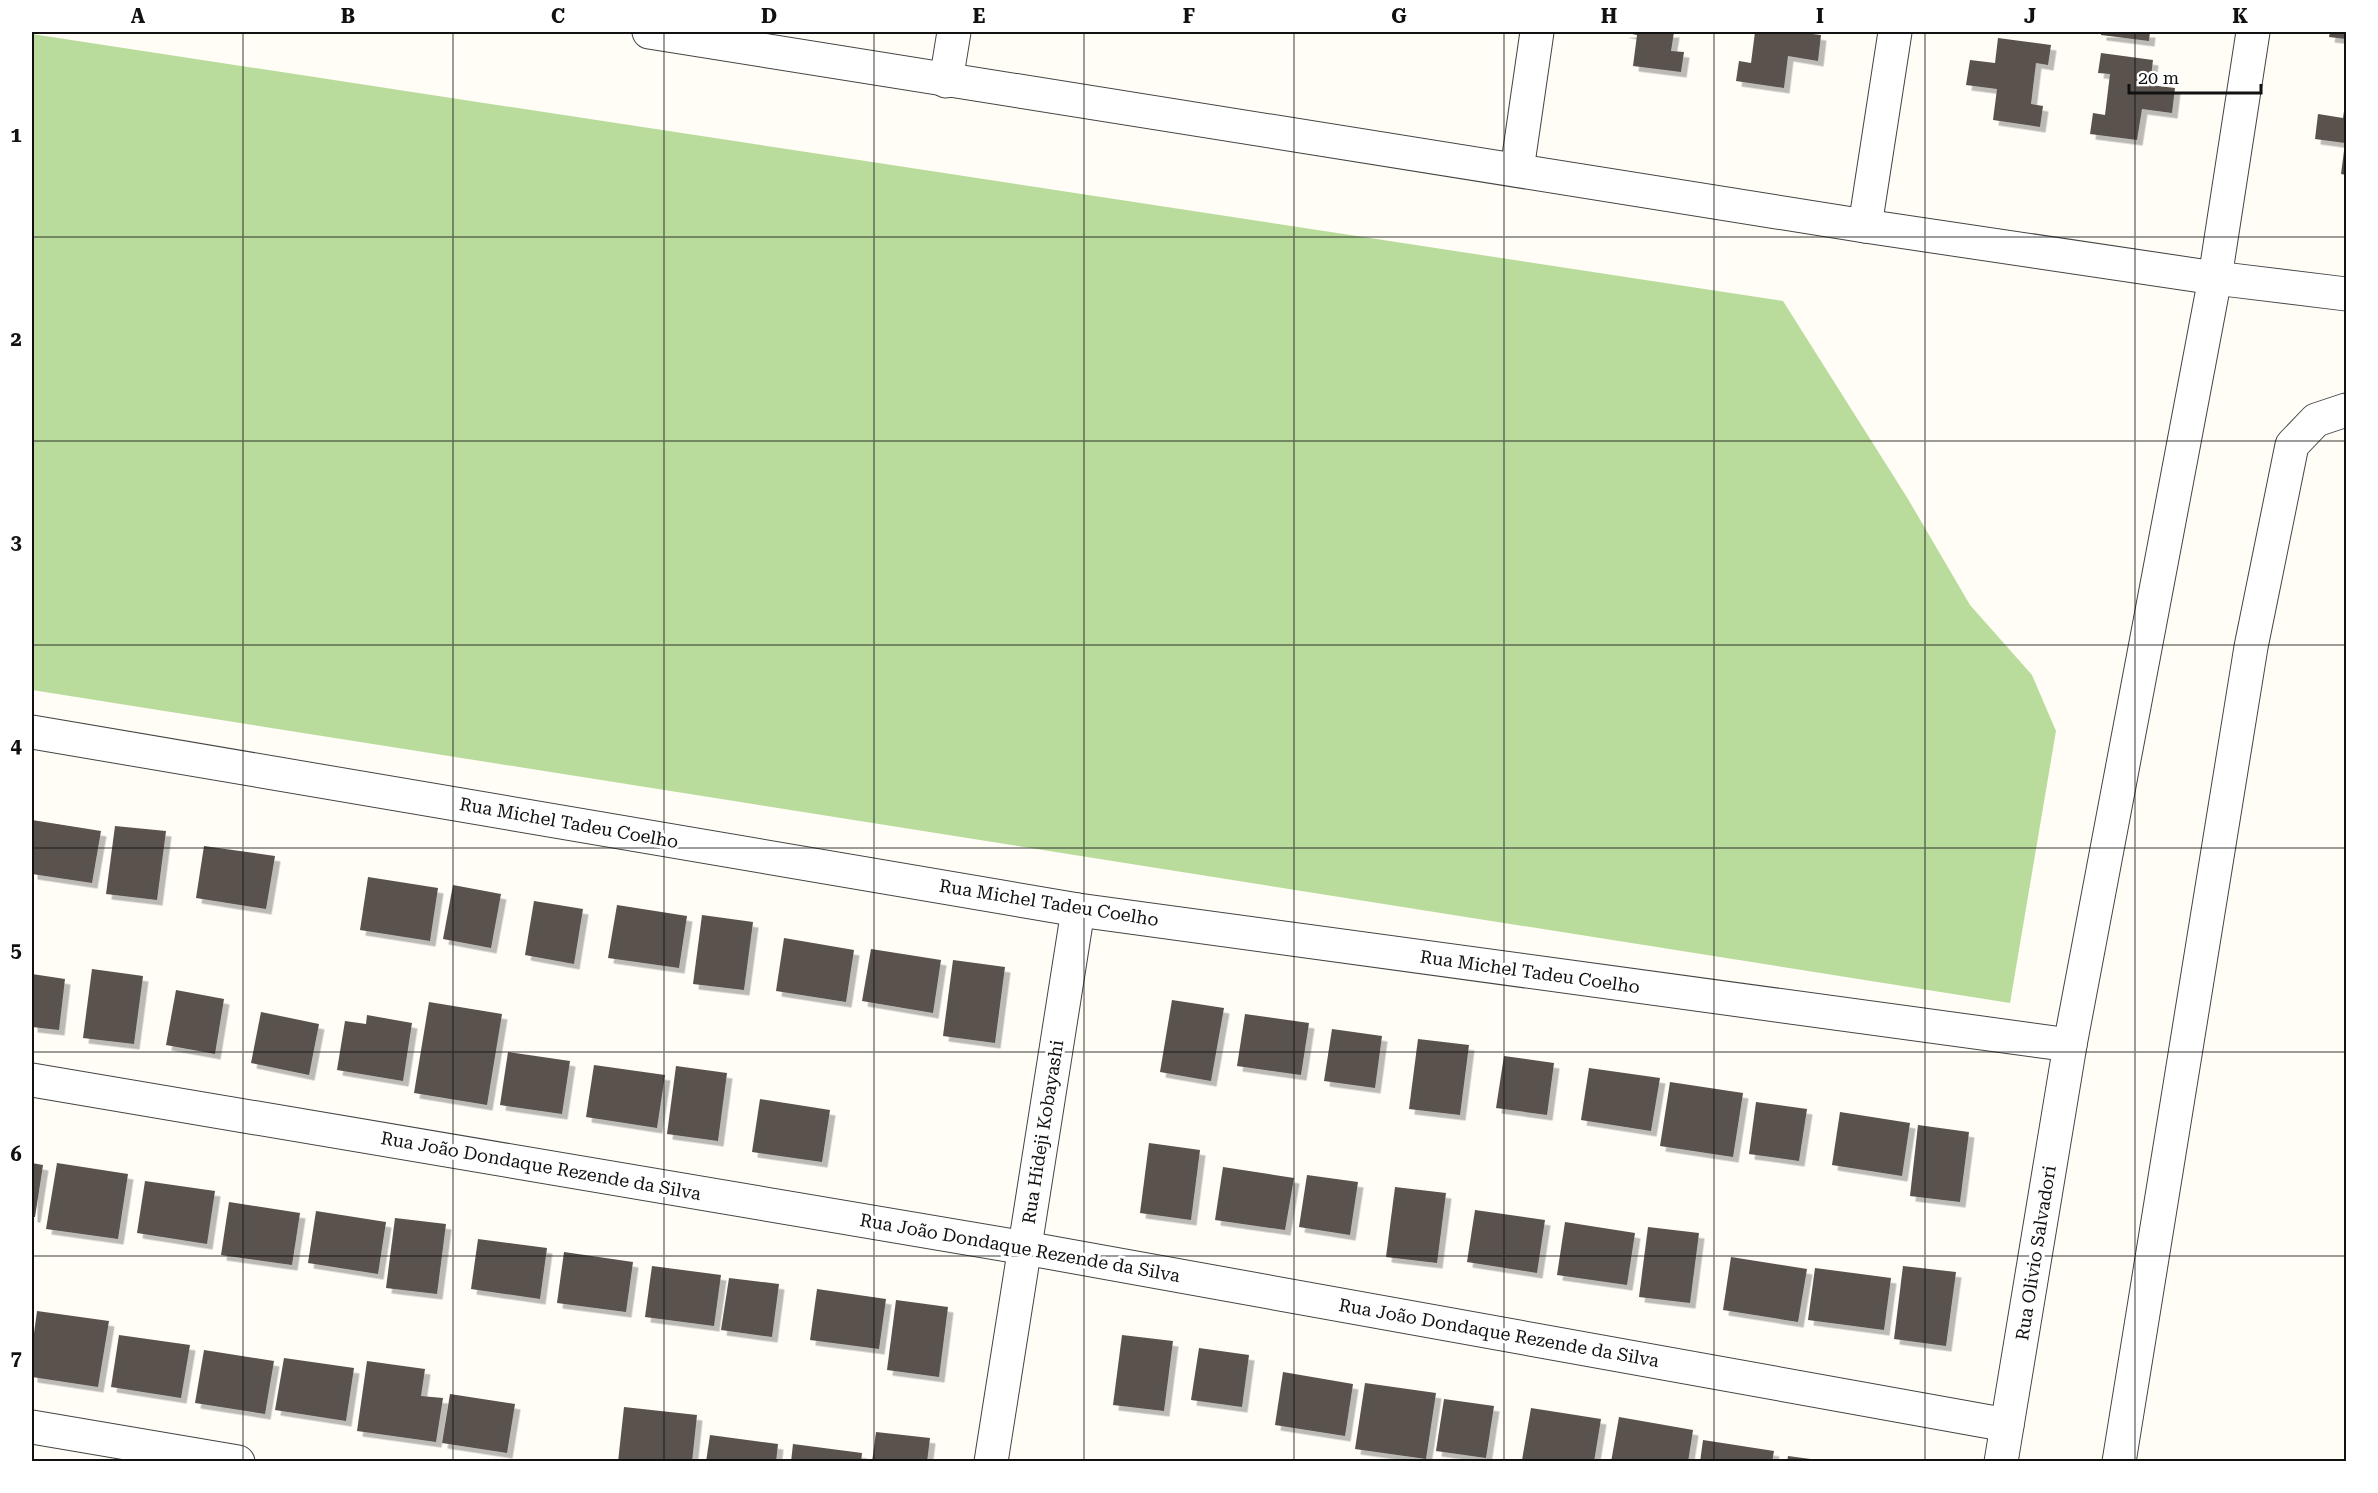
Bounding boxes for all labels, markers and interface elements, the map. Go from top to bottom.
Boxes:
text: A [131,4,146,28]
text: B [341,4,355,28]
text: C [551,4,565,28]
text: D [761,4,777,28]
text: E [973,4,986,28]
text: F [1183,4,1195,28]
text: G [1391,4,1407,28]
text: H [1601,4,1617,28]
text: I [1816,4,1824,28]
text: J [2024,4,2036,28]
text: K [2232,4,2248,28]
scale bar [2129,57,2261,95]
text: 20 m [2138,67,2179,88]
text: 1 [10,123,22,147]
text: 2 [10,327,22,351]
text: 3 [10,530,22,554]
text: 4 [10,734,22,758]
street label: Rua Michel Tadeu Coelho [458,793,680,852]
street label: Rua Michel Tadeu Coelho [938,875,1160,930]
text: 5 [10,938,22,962]
street label: Rua Michel Tadeu Coelho [1419,946,1641,997]
street label: Rua Hideji Kobayashi [1018,1038,1067,1225]
street label: Rua João Dondaque Rezende da Silva [379,1127,703,1204]
text: 6 [10,1142,22,1166]
street label: Rua Olivio Salvadori [2011,1164,2060,1342]
street label: Rua João Dondaque Rezende da Silva [858,1209,1182,1286]
street label: Rua João Dondaque Rezende da Silva [1337,1294,1661,1371]
text: 7 [10,1346,22,1370]

